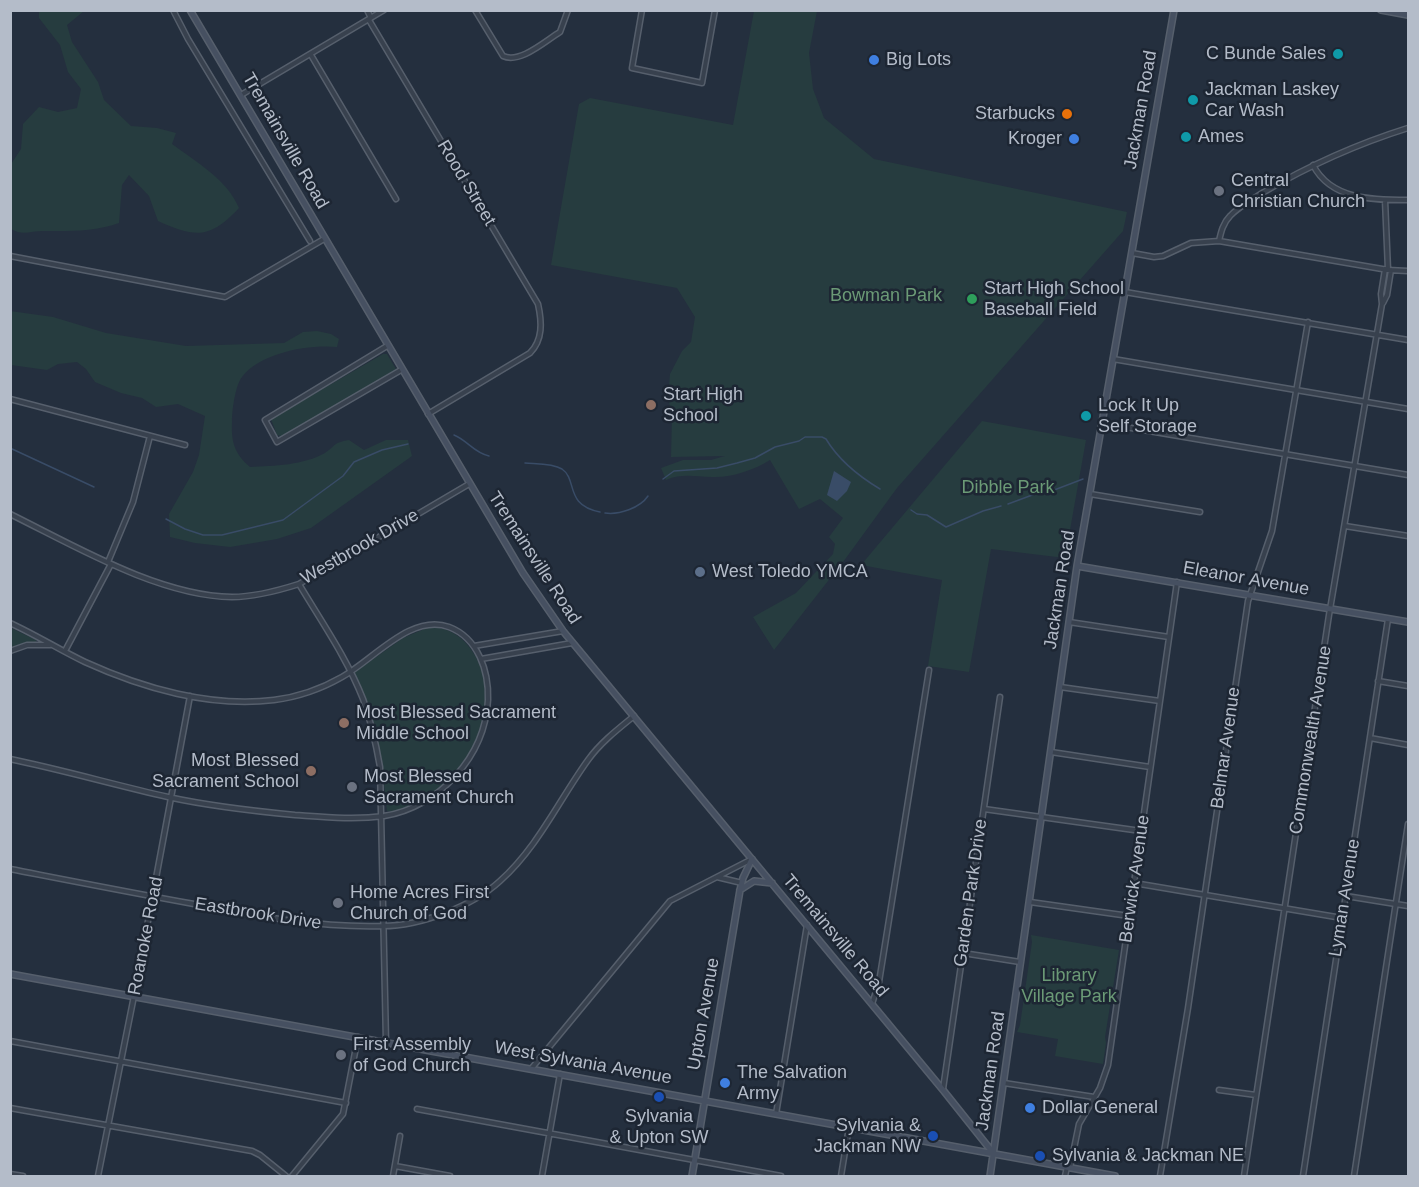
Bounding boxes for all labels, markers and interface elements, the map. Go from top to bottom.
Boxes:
place label: C Bunde Sales [1206,43,1326,65]
marker: C Bunde Sales [1331,47,1345,61]
place label: Big Lots [886,49,951,71]
street label: Jackman Road [1120,49,1162,171]
marker: Big Lots [867,53,881,67]
street label: Tremainsville Road [237,69,333,213]
place label: Jackman Laskey Car Wash [1205,79,1339,122]
marker: Jackman Laskey Car Wash [1186,93,1200,107]
place label: Starbucks [975,103,1055,125]
marker: Starbucks [1060,107,1074,121]
place label: Ames [1198,126,1244,148]
place label: Kroger [1008,128,1062,150]
marker: Ames [1179,130,1193,144]
marker: Kroger [1067,132,1081,146]
street label: Rood Street [432,136,500,230]
place label: Central Christian Church [1231,170,1365,213]
marker: Central Christian Church [1212,184,1226,198]
place label: Start High School Baseball Field [984,278,1124,320]
park label: Bowman Park [830,285,942,307]
marker: Start High School Baseball Field [965,292,979,306]
place label: Start High School [663,384,743,426]
place label: Lock It Up Self Storage [1098,395,1197,438]
marker: Start High School [644,398,658,412]
marker: Lock It Up Self Storage [1079,409,1093,423]
park label: Dibble Park [961,477,1055,499]
street label: Tremainsville Road [483,488,585,628]
street label: Westbrook Drive [297,504,423,590]
street label: Jackman Road [1040,529,1080,651]
street label: Eleanor Avenue [1181,557,1311,601]
place label: West Toledo YMCA [712,561,868,583]
marker: West Toledo YMCA [693,565,707,579]
street label: Commonwealth Avenue [1285,644,1337,836]
street label: Belmar Avenue [1207,686,1245,810]
place label: Most Blessed Sacrament Middle School [356,702,556,744]
marker: Most Blessed Sacrament Middle School [337,716,351,730]
place label: Most Blessed Sacrament School [152,750,299,792]
marker: Most Blessed Sacrament School [304,764,318,778]
place label: Most Blessed Sacrament Church [364,766,514,808]
marker: Most Blessed Sacrament Church [345,780,359,794]
street label: Berwick Avenue [1115,814,1155,944]
street label: Garden Park Drive [950,818,992,968]
street label: Lyman Avenue [1325,838,1365,958]
street label: Tremainsville Road [777,870,893,1002]
street label: Roanoke Road [124,875,168,997]
place label: Home Acres First Church of God [350,882,489,924]
street label: Eastbrook Drive [193,893,323,935]
marker: Home Acres First Church of God [331,896,345,910]
street label: Upton Avenue [683,956,725,1072]
park label: Library Village Park [1021,965,1117,1008]
street label: Jackman Road [972,1010,1010,1132]
place label: First Assembly of God Church [353,1034,471,1076]
street label: West Sylvania Avenue [493,1037,673,1089]
marker: First Assembly of God Church [334,1048,348,1062]
place label: The Salvation Army [737,1062,847,1104]
marker: The Salvation Army [718,1076,732,1090]
marker: Sylvania & Upton SW [652,1090,666,1104]
place label: Dollar General [1042,1097,1158,1119]
marker: Dollar General [1023,1101,1037,1115]
place label: Sylvania & Upton SW [609,1106,709,1148]
place label: Sylvania & Jackman NW [814,1115,921,1158]
marker: Sylvania & Jackman NW [926,1129,940,1143]
place label: Sylvania & Jackman NE [1052,1145,1244,1167]
marker: Sylvania & Jackman NE [1033,1149,1047,1163]

